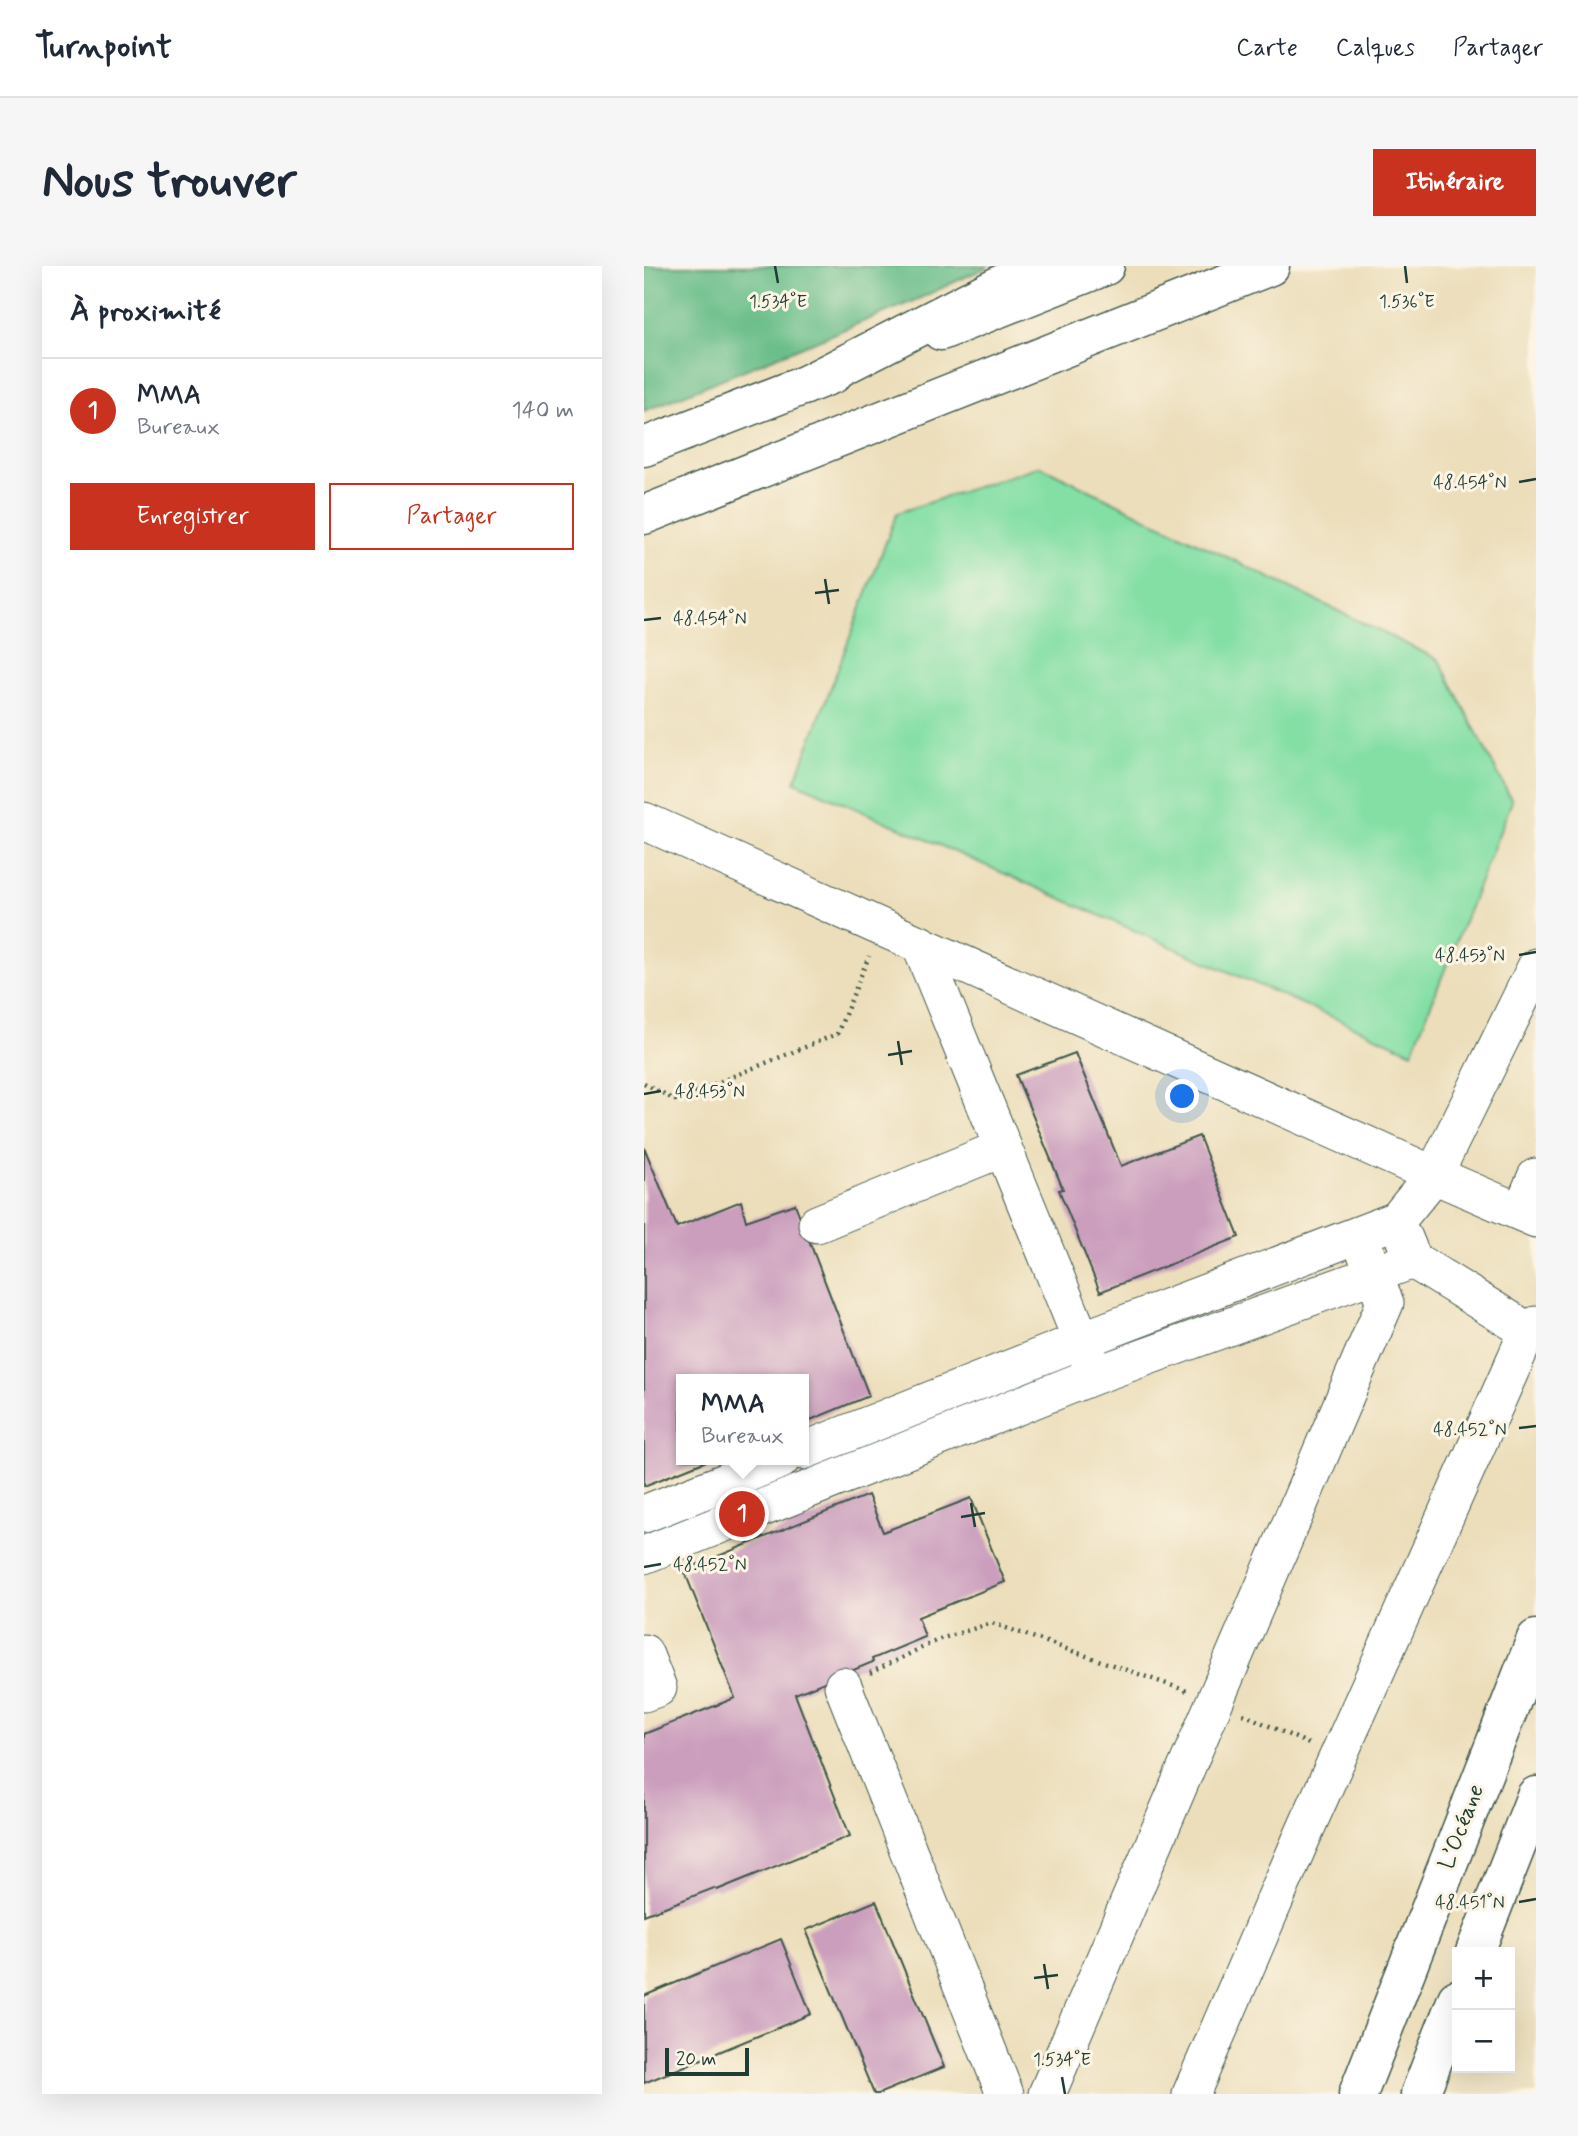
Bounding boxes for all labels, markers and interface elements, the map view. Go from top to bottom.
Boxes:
text: Turnpoint [35,26,172,70]
text: Carte [1236,33,1298,64]
text: Calques [1336,33,1415,64]
text: Partager [1453,33,1543,64]
button: Itinéraire [1373,149,1536,216]
text: Nous trouver [42,150,297,215]
text: 1.534°E [749,290,807,314]
text: 1.536°E [1379,290,1435,314]
text: À proximité [70,292,221,331]
text: MMA [137,379,201,413]
text: 1 [88,396,98,426]
text: 140 m [511,396,574,426]
text: Bureaux [137,413,220,443]
text: 48.454°N [1433,471,1507,495]
button: Enregistrer [70,483,315,550]
button: Partager [329,483,574,550]
text: 48.454°N [673,607,747,631]
text: 48.453°N [1435,944,1505,968]
your location [1165,1079,1199,1113]
text: 48.453°N [675,1080,745,1104]
popup [676,1374,809,1465]
text: MMA [701,1388,765,1422]
text: 48.452°N [1433,1418,1507,1442]
text: Bureaux [701,1422,784,1452]
pin: 1 [719,1488,765,1540]
text: 48.452°N [673,1553,747,1577]
street label: L’Océane [1432,1780,1492,1874]
text: 48.451°N [1435,1891,1505,1915]
map controls [1452,1947,1515,2073]
button: + [1452,1947,1515,2010]
button: − [1452,2010,1515,2073]
scale bar [665,2045,749,2077]
text: 20 m [676,2047,716,2072]
text: 1.534°E [1033,2048,1091,2072]

